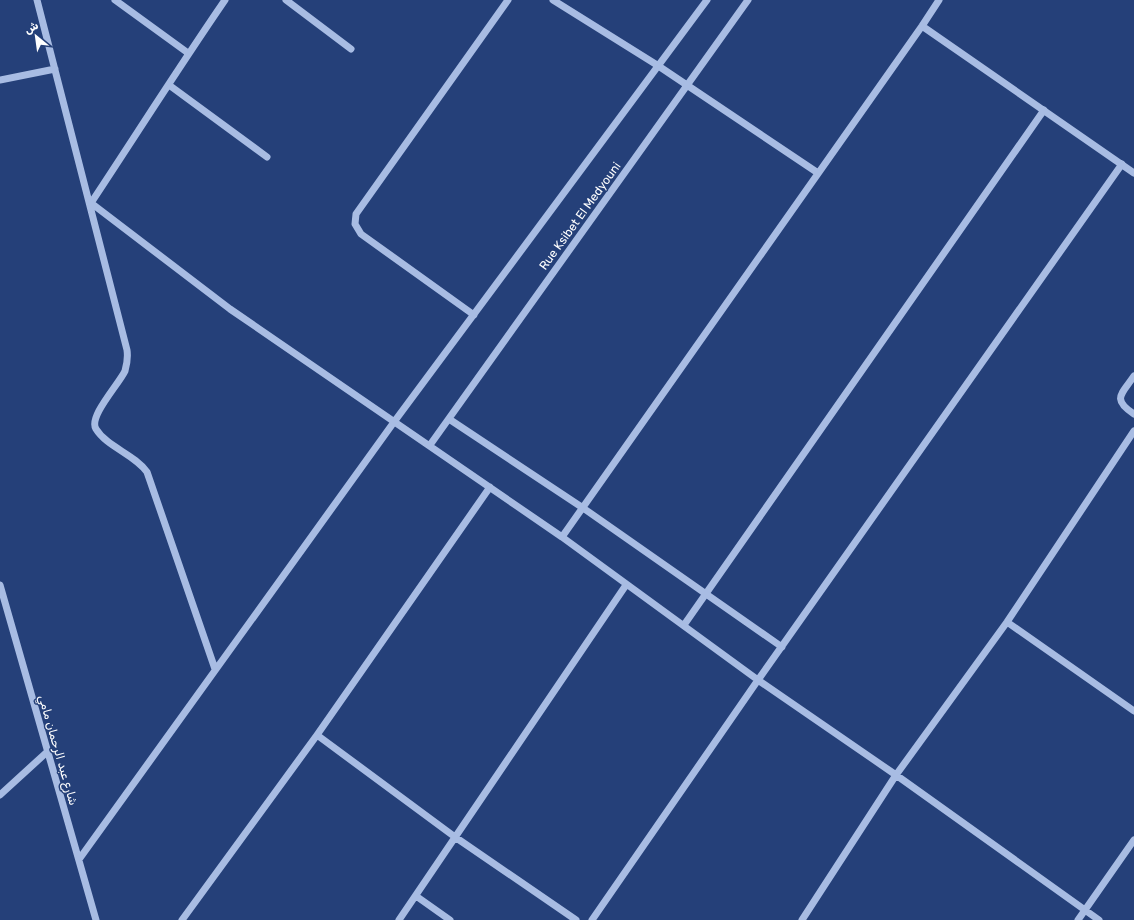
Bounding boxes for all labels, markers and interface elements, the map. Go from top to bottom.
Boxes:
north arrow [16,16,56,56]
text: ش [22,19,41,37]
street label: Rue Ksibet El Medyouni [536,159,624,273]
street label: شارع عبد الرحمان مامي [34,693,80,807]

